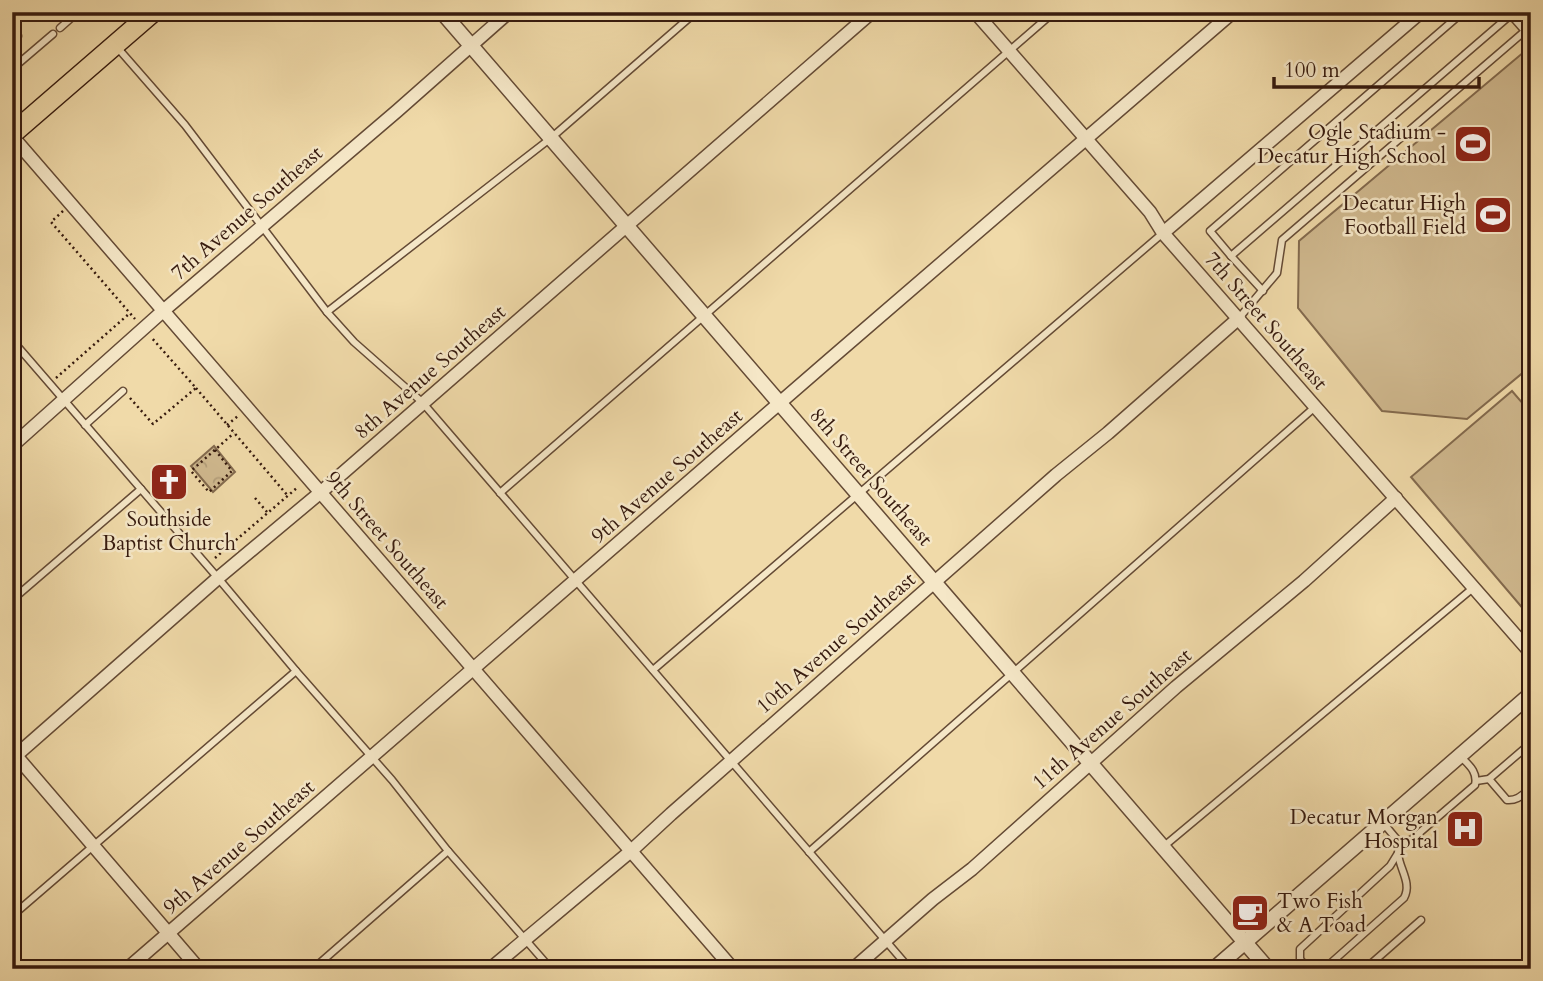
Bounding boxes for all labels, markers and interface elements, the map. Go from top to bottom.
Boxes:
scale bar [1274,46,1478,90]
text: 100 m [1284,56,1340,85]
place label: Ogle Stadium - Decatur High School [1257,118,1446,171]
sports icon: Ogle Stadium - Decatur High School [1452,123,1494,165]
street label: 7th Avenue Southeast [165,139,329,287]
place label: Decatur High Football Field [1343,189,1466,242]
sports icon: Decatur High Football Field [1472,194,1514,236]
street label: 7th Street Southeast [1198,246,1334,397]
street label: 8th Avenue Southeast [348,298,512,446]
street label: 9th Avenue Southeast [585,402,749,550]
street label: 8th Street Southeast [803,402,939,553]
church icon: Southside Baptist Church [148,461,190,503]
street label: 9th Street Southeast [319,465,455,616]
place label: Southside Baptist Church [102,505,237,558]
street label: 10th Avenue Southeast [750,565,922,720]
street label: 11th Avenue Southeast [1026,641,1198,796]
street label: 9th Avenue Southeast [157,773,321,921]
place label: Decatur Morgan Hospital [1290,803,1438,856]
hospital icon: Decatur Morgan Hospital [1444,808,1486,850]
place label: Two Fish & A Toad [1277,887,1366,940]
cafe icon: Two Fish & A Toad [1229,892,1271,934]

